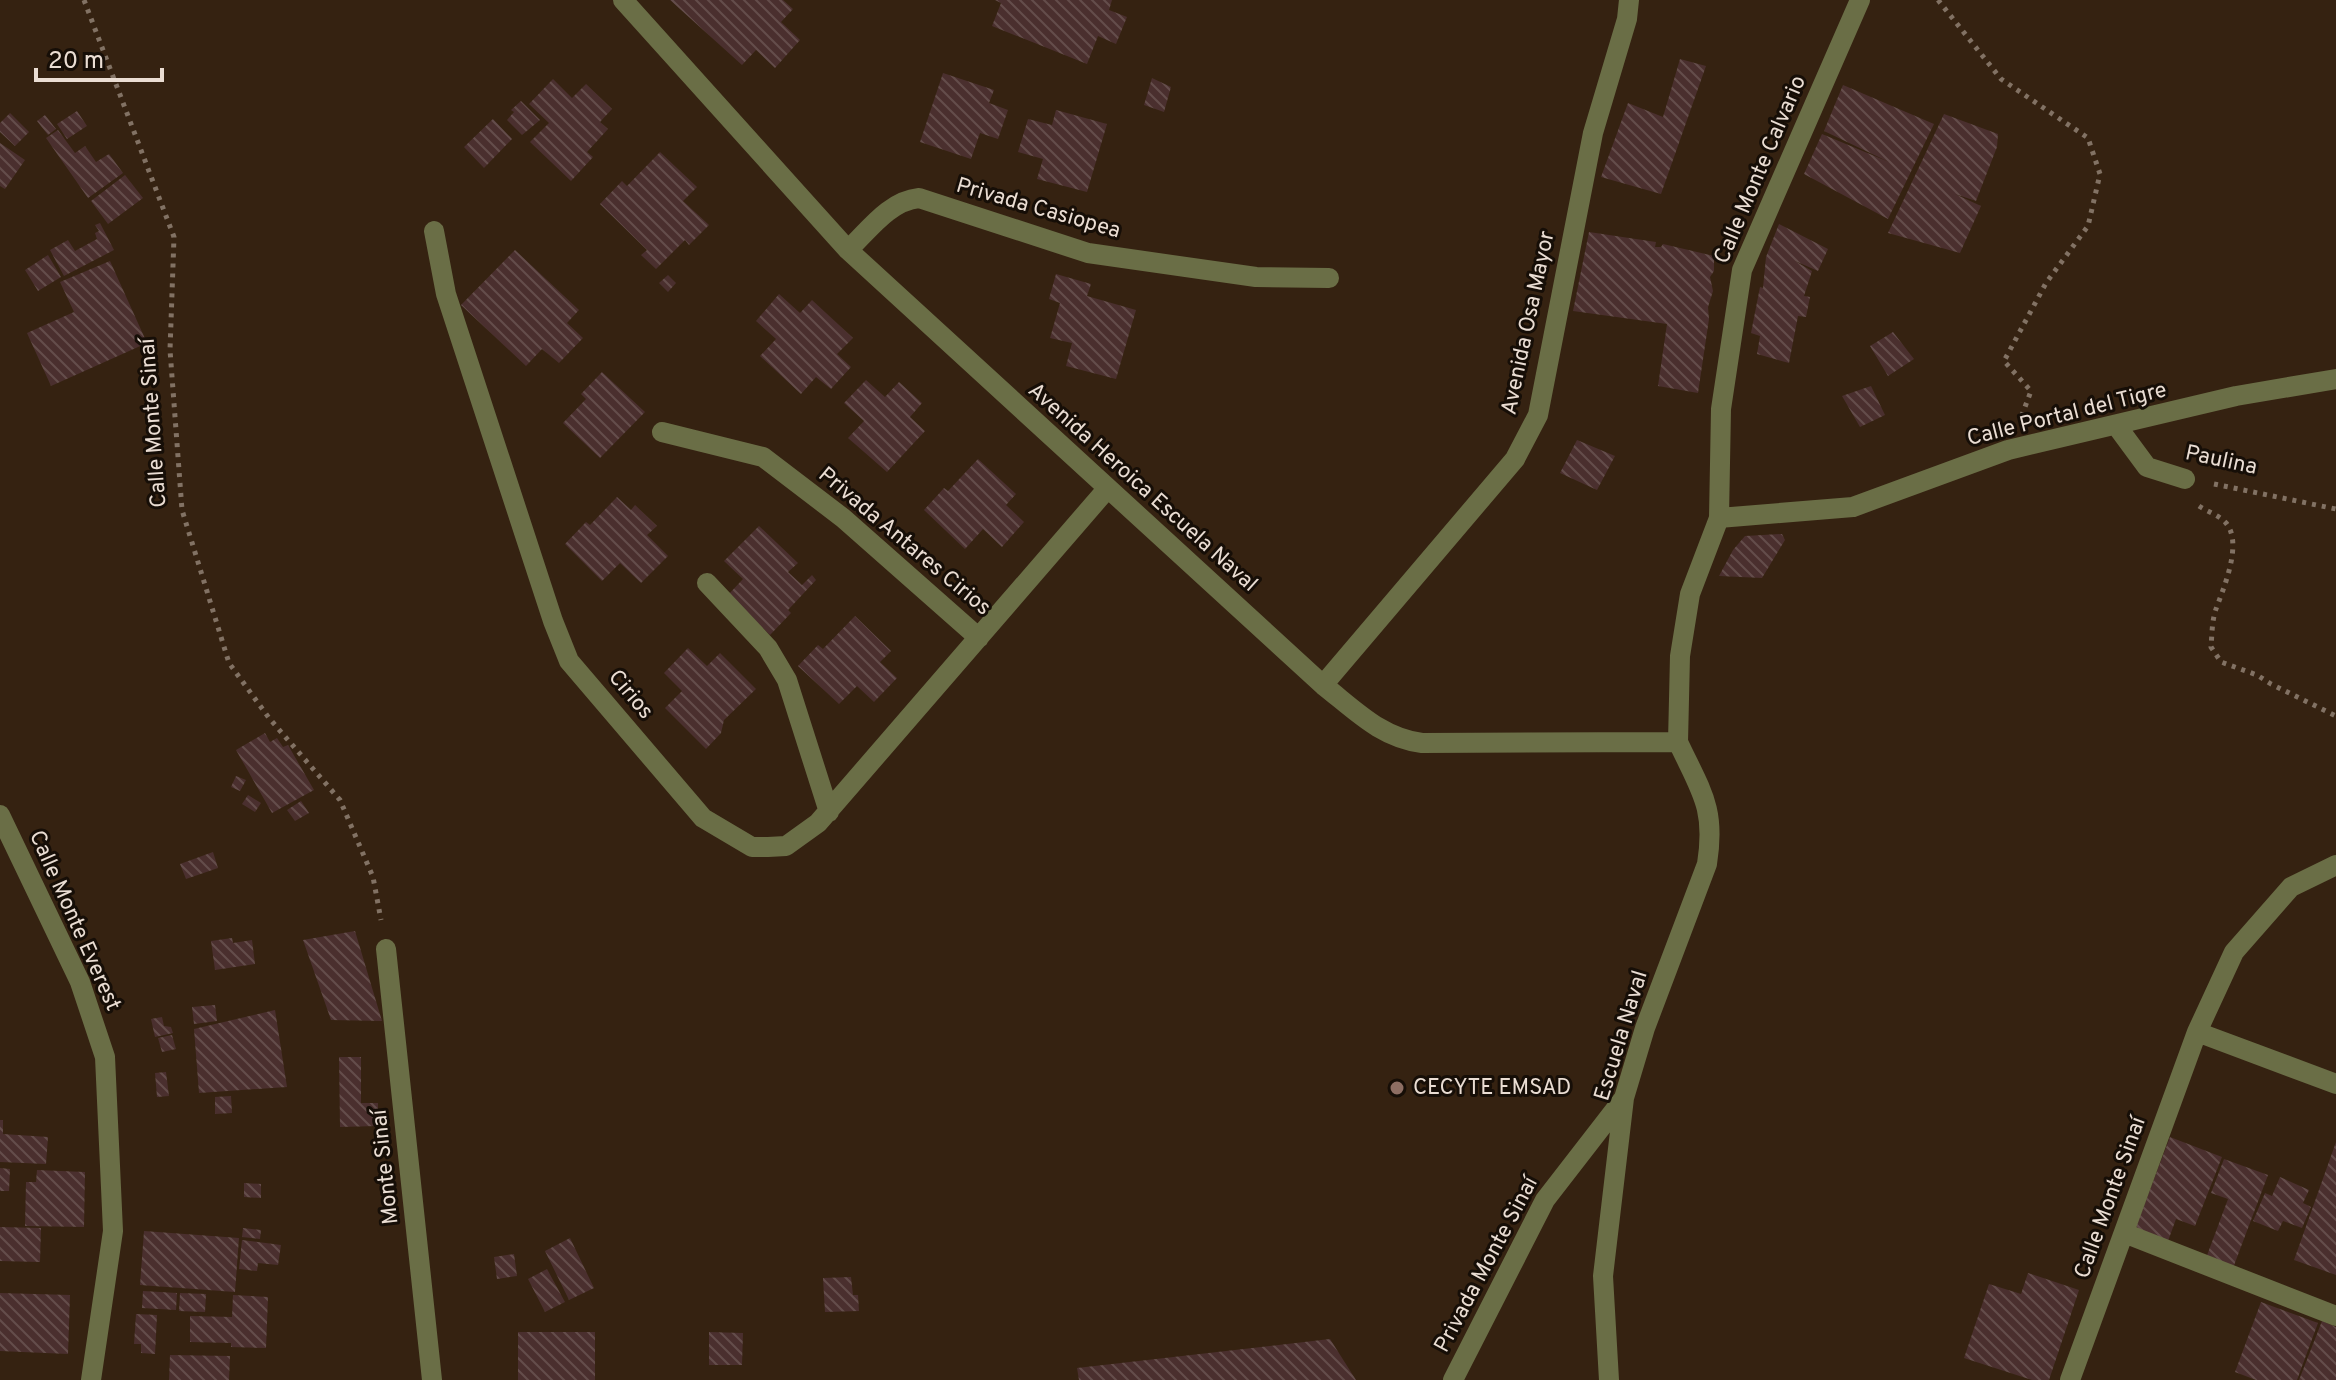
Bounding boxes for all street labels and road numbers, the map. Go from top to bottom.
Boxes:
street label: Calle Monte Calvario [1709,72,1813,268]
street label: Privada Casiopea [953,173,1123,245]
street label: Avenida Osa Mayor [1496,228,1562,417]
street label: Calle Monte Sinaí [134,335,173,509]
street label: Calle Portal del Tigre [1964,377,2170,453]
street label: Avenida Heroica Escuela Naval [1022,378,1262,598]
street label: Paulina [2183,440,2259,482]
street label: Privada Antares Cirios [812,462,996,622]
street label: Cirios [602,665,658,725]
street label: Calle Monte Everest [22,827,126,1015]
street label: Escuela Naval [1589,968,1655,1104]
street label: Monte Sinaí [366,1106,405,1226]
street label: Calle Monte Sinaí [2069,1111,2154,1282]
street label: Privada Monte Sinaí [1429,1170,1546,1358]

